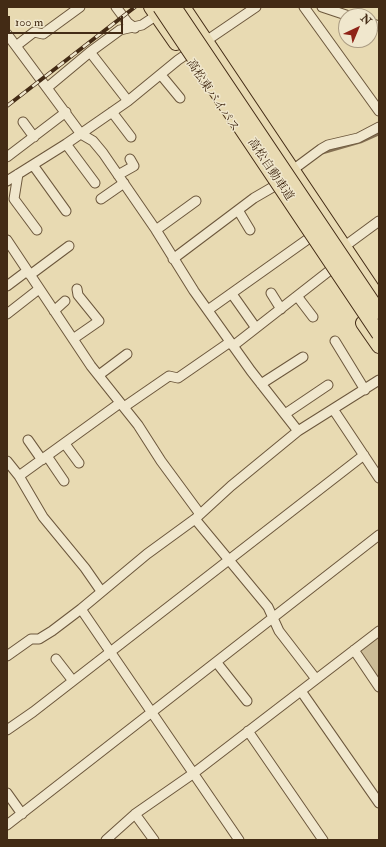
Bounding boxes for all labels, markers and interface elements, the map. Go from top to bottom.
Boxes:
scale bar [10,8,125,34]
north arrow [338,8,378,48]
text: N [358,12,374,28]
text: 100 m [15,15,43,30]
street label: 高松東バイパス [183,57,241,135]
street label: 高松自動車道 [244,136,296,204]

